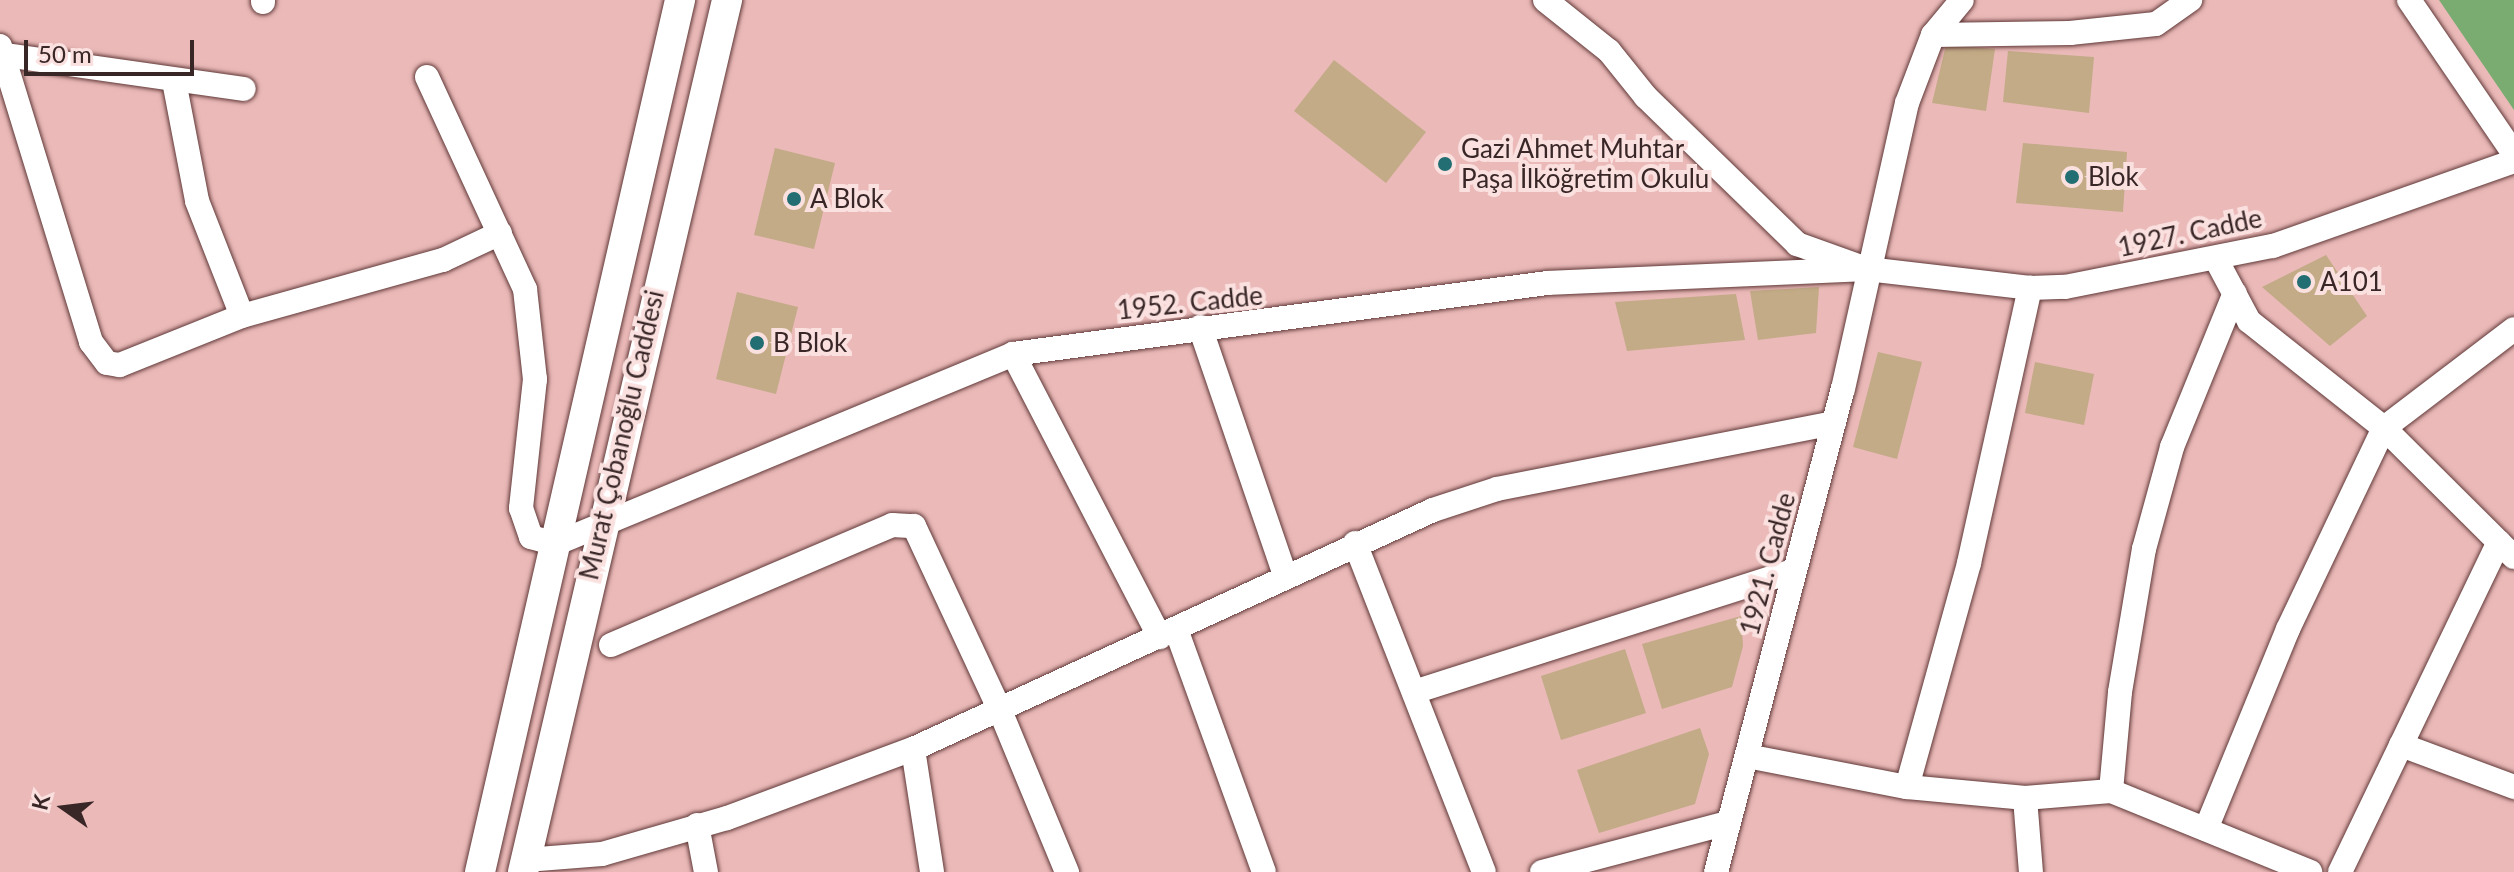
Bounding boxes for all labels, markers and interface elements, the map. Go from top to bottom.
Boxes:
scale bar [28,24,198,74]
text: 50 m [38,39,92,68]
place label: Gazi Ahmet Muhtar Paşa İlköğretim Okulu [1461,133,1709,194]
marker: Gazi Ahmet Muhtar Paşa İlköğretim Okulu [1436,155,1454,173]
place label: Blok [2088,161,2139,193]
marker: Blok [2063,168,2081,186]
place label: A Blok [810,183,885,215]
marker: A Blok [785,190,803,208]
street label: 1927. Cadde [2115,203,2265,263]
place label: A101 [2320,266,2383,298]
marker: A101 [2295,273,2313,291]
street label: 1952. Cadde [1116,280,1264,326]
street label: Murat Çobanoğlu Caddesi [573,287,671,583]
place label: B Blok [773,327,847,359]
marker: B Blok [748,334,766,352]
street label: 1921. Cadde [1734,489,1802,639]
north arrow [24,768,104,848]
text: K [25,791,55,813]

